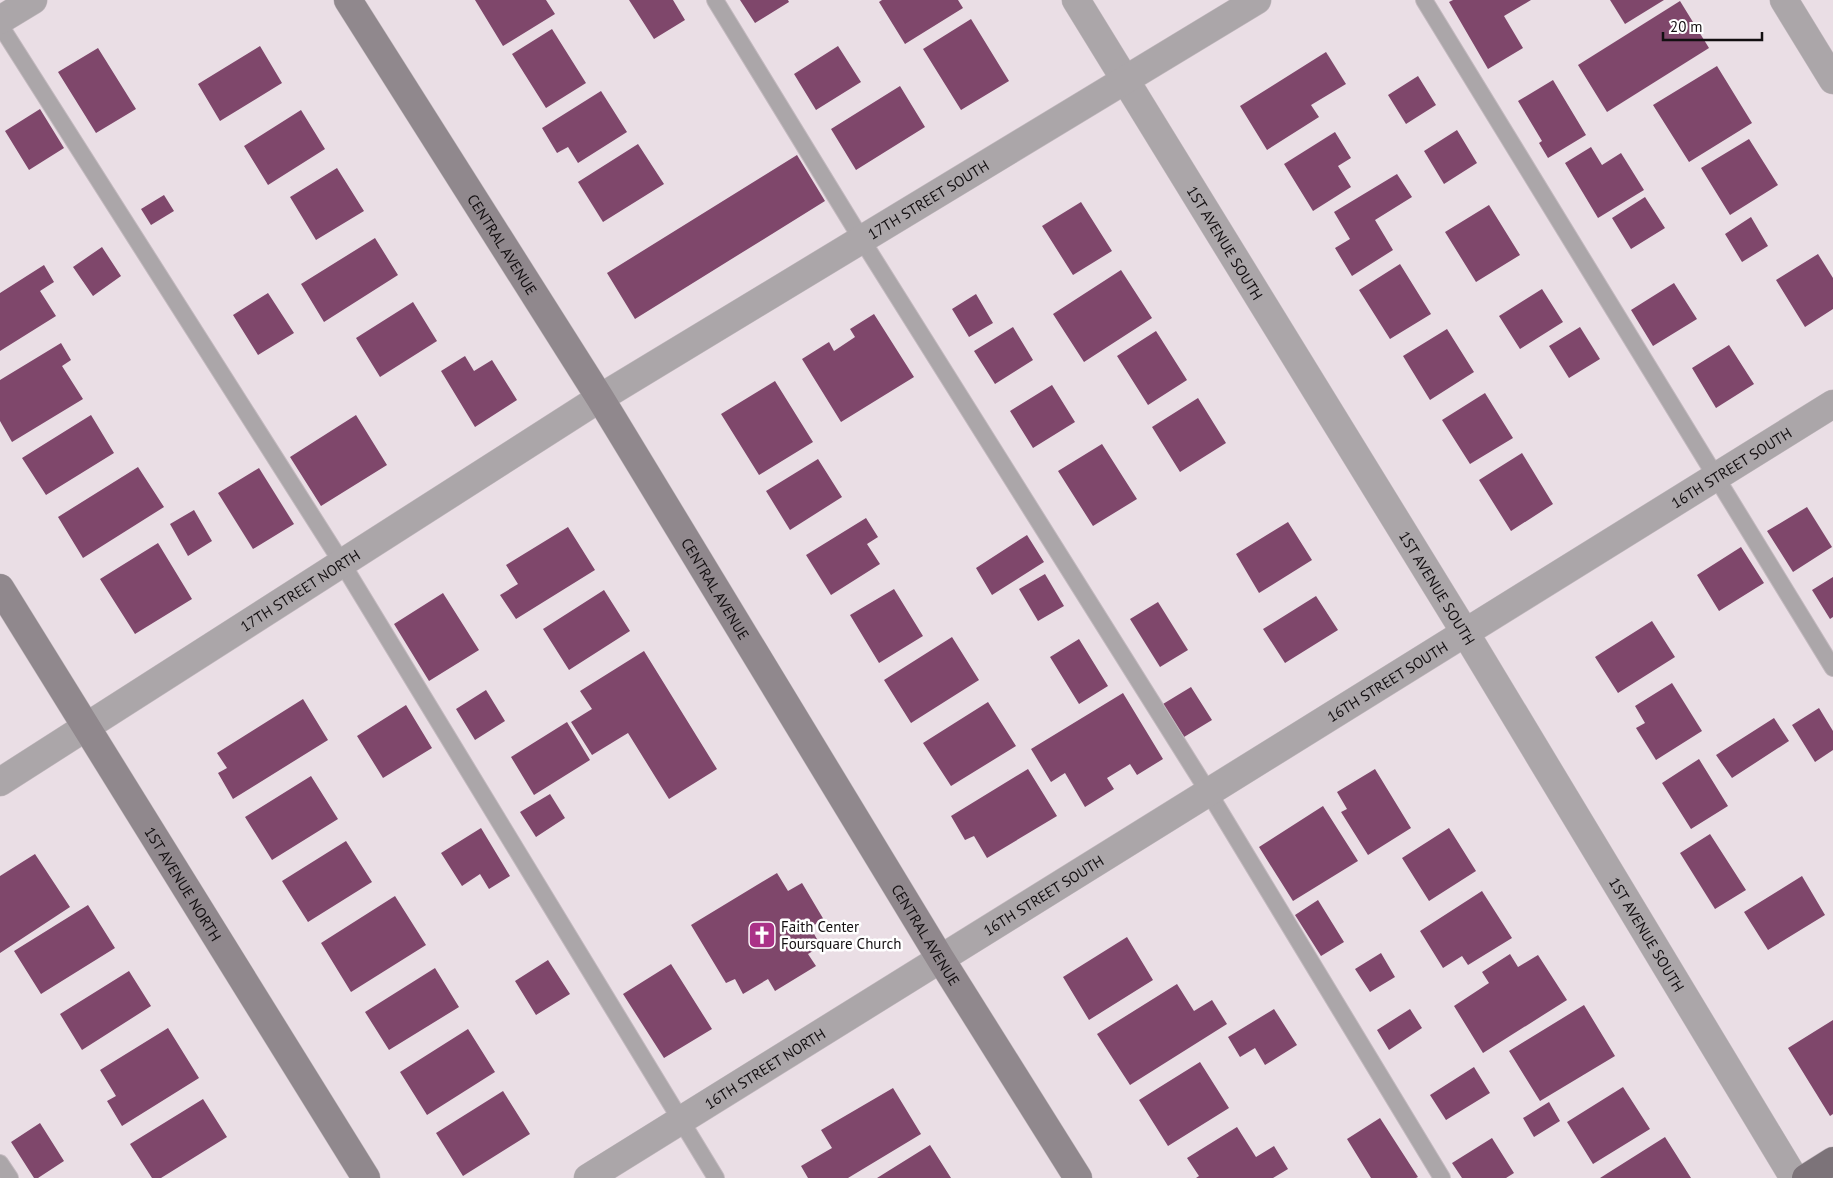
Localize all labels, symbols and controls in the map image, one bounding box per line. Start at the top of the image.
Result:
scale bar [1663,10,1762,42]
text: 20 m [1670,17,1703,36]
street label: 17TH STREET SOUTH [864,155,992,243]
street label: 1ST AVENUE SOUTH [1183,182,1268,303]
street label: CENTRAL AVENUE [464,190,542,298]
street label: 16TH STREET SOUTH [1667,423,1795,512]
street label: 1ST AVENUE SOUTH [1395,527,1480,648]
street label: CENTRAL AVENUE [678,534,754,643]
street label: 17TH STREET NORTH [236,545,363,635]
street label: 16TH STREET SOUTH [1323,637,1451,726]
street label: 1ST AVENUE NORTH [141,823,226,944]
street label: 16TH STREET SOUTH [979,850,1107,940]
street label: 1ST AVENUE SOUTH [1605,874,1689,995]
street label: CENTRAL AVENUE [888,880,964,989]
place label: Faith Center Foursquare Church [781,917,902,953]
church icon: Faith Center Foursquare Church [747,920,777,950]
street label: 16TH STREET NORTH [701,1023,829,1113]

